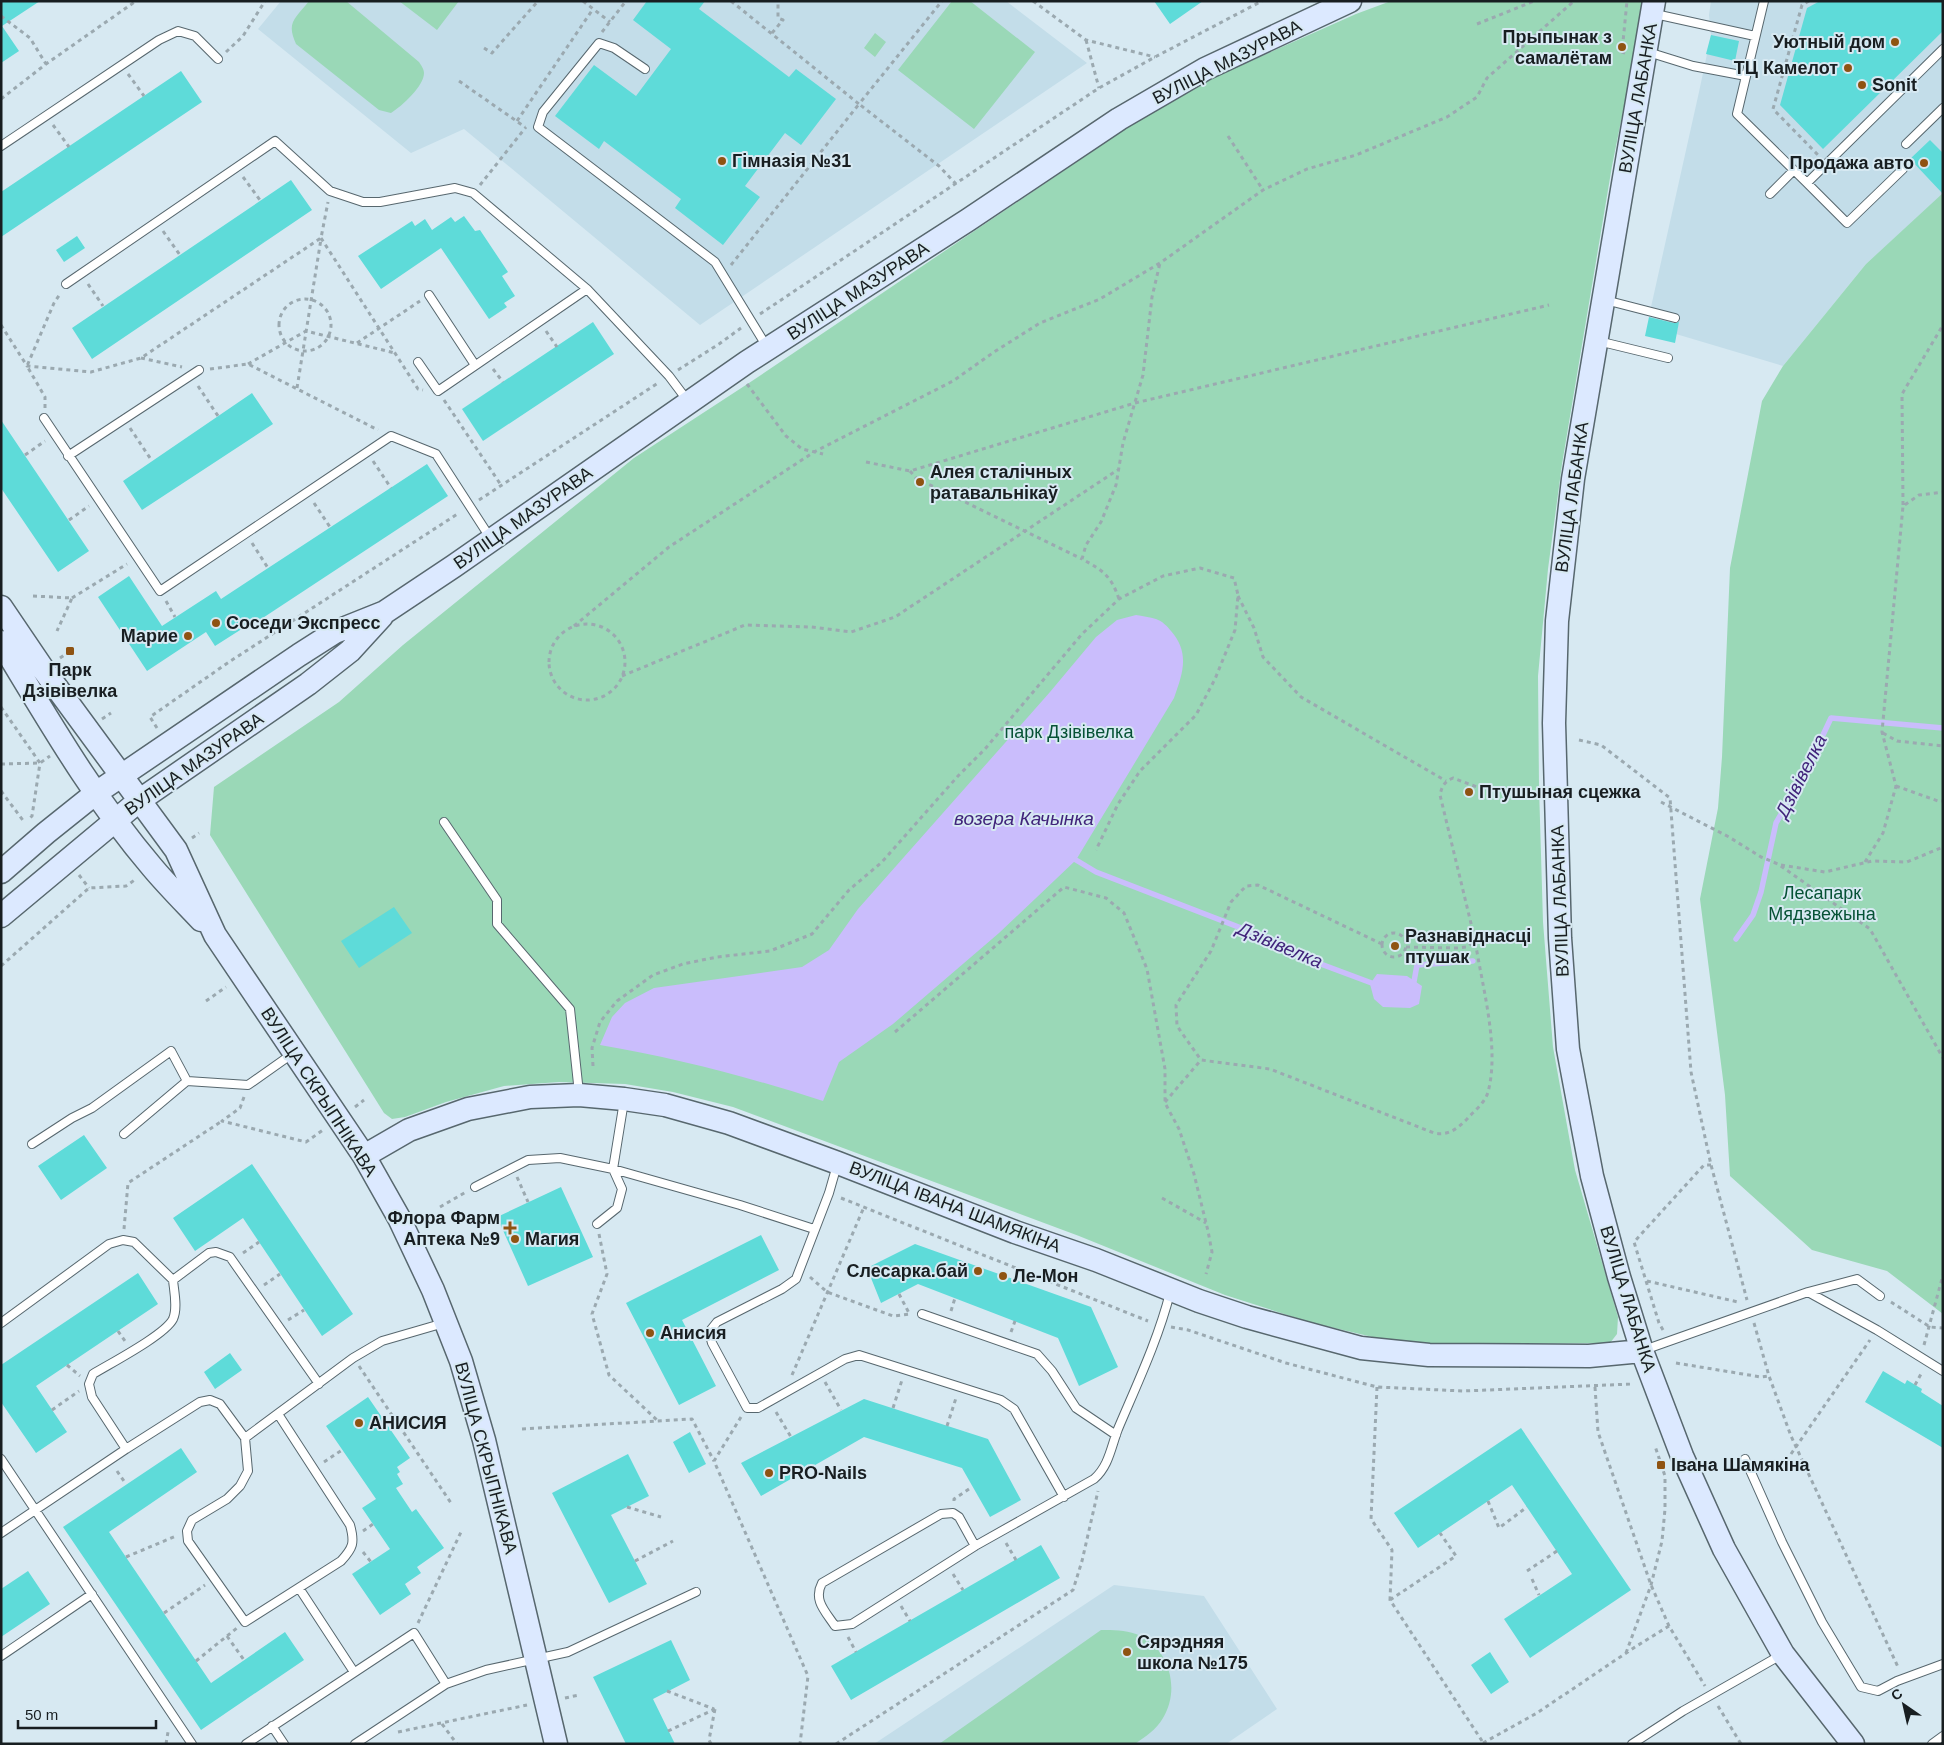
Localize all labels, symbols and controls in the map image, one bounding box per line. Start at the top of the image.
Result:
street label: ВУЛІЦА МАЗУРАВА [1149,16,1305,108]
street label: ВУЛІЦА ЛАБАНКА [1615,21,1661,175]
place label: Прыпынак з самалётам [1503,27,1612,68]
place label: Уютный дом [1773,32,1885,52]
marker: Уютный дом [1889,36,1901,48]
marker: Прыпынак з самалётам [1616,41,1628,53]
place label: ТЦ Камелот [1734,58,1838,78]
marker: ТЦ Камелот [1842,62,1854,74]
place label: Sonit [1872,75,1917,95]
marker: Sonit [1856,79,1868,91]
place label: Гімназія №31 [732,151,851,171]
place label: Продажа авто [1789,153,1914,173]
marker: Гімназія №31 [716,155,728,167]
marker: Продажа авто [1918,157,1930,169]
street label: ВУЛІЦА МАЗУРАВА [784,238,932,344]
street label: ВУЛІЦА ЛАБАНКА [1552,420,1592,574]
place label: Алея сталічных ратавальнікаў [930,462,1072,503]
street label: ВУЛІЦА МАЗУРАВА [450,463,596,573]
marker: Алея сталічных ратавальнікаў [914,476,926,488]
place label: Соседи Экспресс [226,613,381,633]
marker: Соседи Экспресс [210,617,222,629]
place label: Марие [121,626,178,646]
marker: Марие [182,630,194,642]
marker: Парк Дзівівелка [64,645,76,657]
place label: Парк Дзівівелка [23,660,118,701]
street label: ВУЛІЦА МАЗУРАВА [121,709,267,819]
park label: парк Дзівівелка [1005,722,1134,742]
water label: Дзівівелка [1770,731,1831,823]
place label: Птушыная сцежка [1479,782,1642,802]
marker: Птушыная сцежка [1463,786,1475,798]
water label: возера Качынка [954,808,1094,829]
street label: ВУЛІЦА ЛАБАНКА [1547,825,1573,977]
park label: Лесапарк Мядзвежына [1768,883,1877,924]
water label: Дзівівелка [1232,917,1326,972]
place label: Разнавіднасці птушак [1405,926,1531,967]
marker: Разнавіднасці птушак [1389,940,1401,952]
street label: ВУЛІЦА СКРЫПНІКАВА [257,1004,381,1180]
street label: ВУЛІЦА ІВАНА ШАМЯКІНА [846,1157,1064,1257]
place label: Флора Фарм Аптека №9 [387,1208,500,1249]
marker: Флора Фарм Аптека №9 [504,1222,516,1234]
street label: ВУЛІЦА ЛАБАНКА [1596,1223,1660,1375]
place label: Магия [525,1229,579,1249]
marker: Магия [509,1233,521,1245]
place label: Слесарка.бай [847,1261,968,1281]
marker: Слесарка.бай [972,1265,984,1277]
place label: Ле-Мон [1013,1266,1079,1286]
marker: Ле-Мон [997,1270,1009,1282]
place label: Анисия [660,1323,727,1343]
marker: Анисия [644,1327,656,1339]
street label: ВУЛІЦА СКРЫПНІКАВА [451,1360,521,1556]
place label: АНИСИЯ [369,1413,447,1433]
marker: АНИСИЯ [353,1417,365,1429]
place label: Івана Шамякіна [1671,1455,1811,1475]
marker: Івана Шамякіна [1655,1459,1667,1471]
place label: PRO-Nails [779,1463,867,1483]
marker: PRO-Nails [763,1467,775,1479]
place label: Сярэдняя школа №175 [1137,1632,1248,1673]
marker: Сярэдняя школа №175 [1121,1646,1133,1658]
north arrow [1879,1680,1929,1730]
text: С [1888,1685,1905,1704]
scale bar [18,1698,155,1730]
text: 50 m [25,1706,58,1723]

